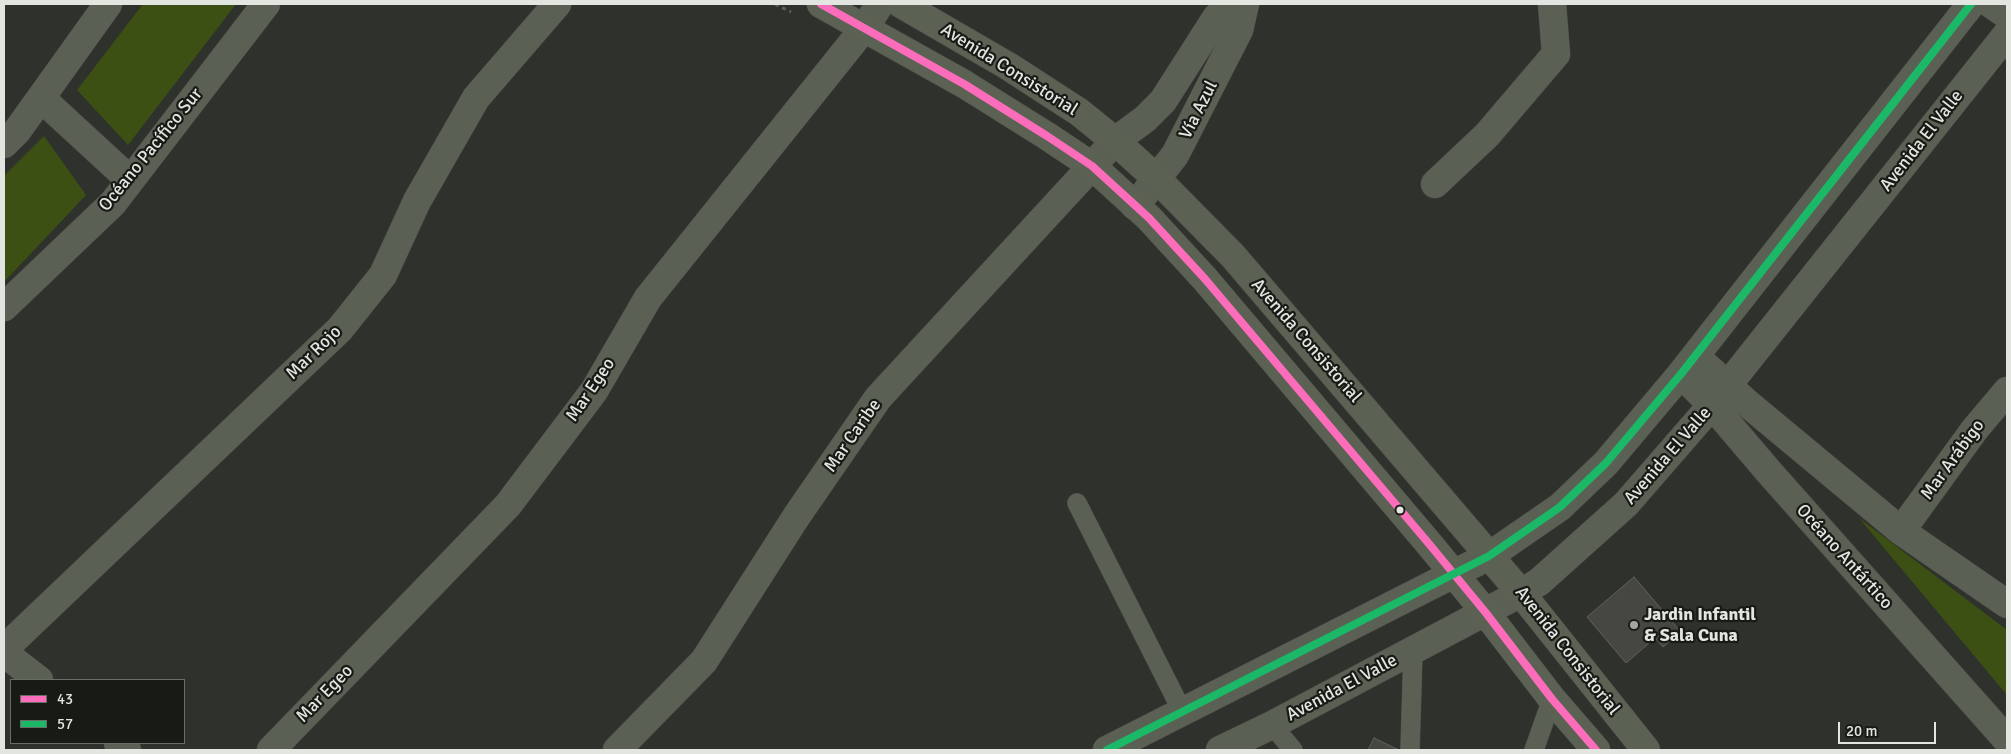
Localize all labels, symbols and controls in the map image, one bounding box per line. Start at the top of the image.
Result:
street label: Avenida Consistorial [937,19,1081,121]
street label: Vía Azul [1175,77,1223,143]
street label: Océano Pacífico Sur [95,84,207,216]
street label: Avenida El Valle [1876,86,1968,196]
street label: Avenida Consistorial [1246,275,1366,407]
street label: Mar Rojo [282,321,346,385]
street label: Mar Egeo [562,354,620,426]
street label: Mar Caribe [820,395,886,477]
street label: Avenida El Valle [1620,403,1716,509]
street label: Mar Arábigo [1917,416,1989,504]
street label: Océano Antártico [1791,500,1897,614]
unlabelled marker [1395,505,1405,515]
street label: Avenida Consistorial [1510,582,1624,720]
place label: Jardin Infantil & Sala Cuna [1644,604,1756,646]
marker: Jardin Infantil & Sala Cuna [1628,619,1640,631]
street label: Avenida El Valle [1283,650,1401,726]
street label: Mar Egeo [292,661,358,727]
legend [10,679,185,744]
text: 43 [57,690,73,708]
scale bar [1841,712,1938,744]
text: 57 [57,715,73,733]
text: 20 m [1846,722,1877,740]

